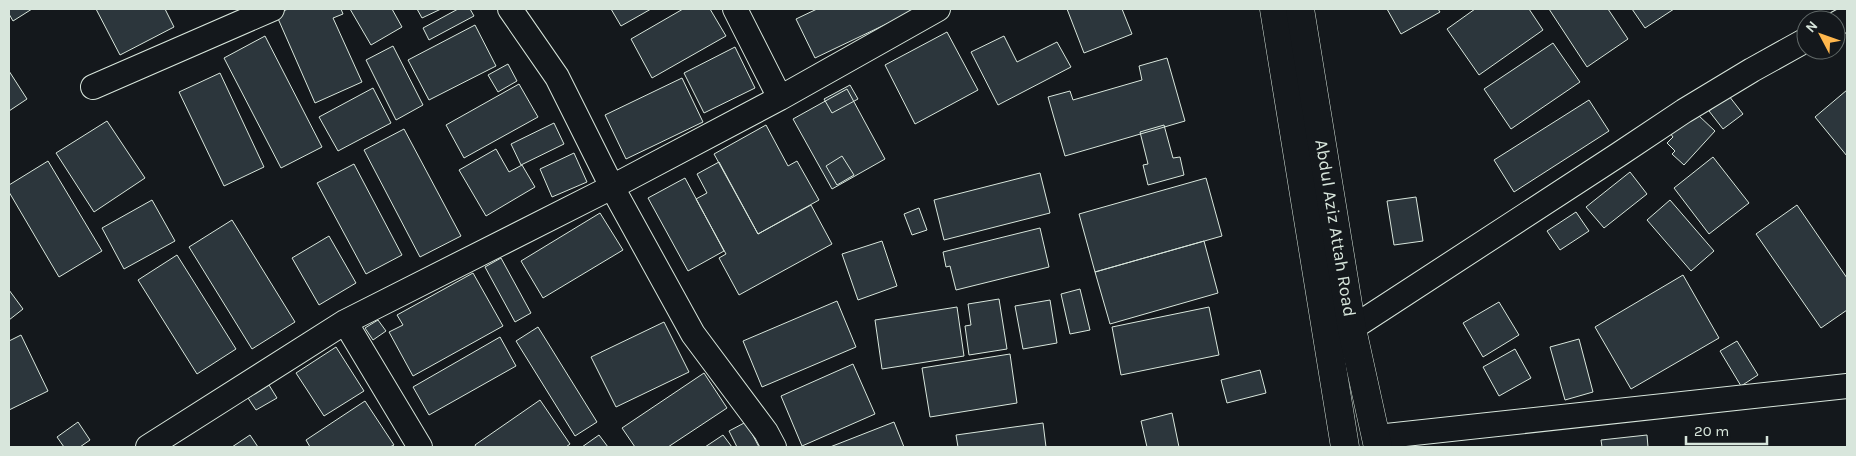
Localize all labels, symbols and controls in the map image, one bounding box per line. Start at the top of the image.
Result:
north arrow [1796,10,1846,60]
text: N [1802,17,1821,36]
street label: Abdul Aziz Attah Road [1310,138,1361,318]
scale bar [1686,414,1767,446]
text: 20 m [1694,422,1729,440]

